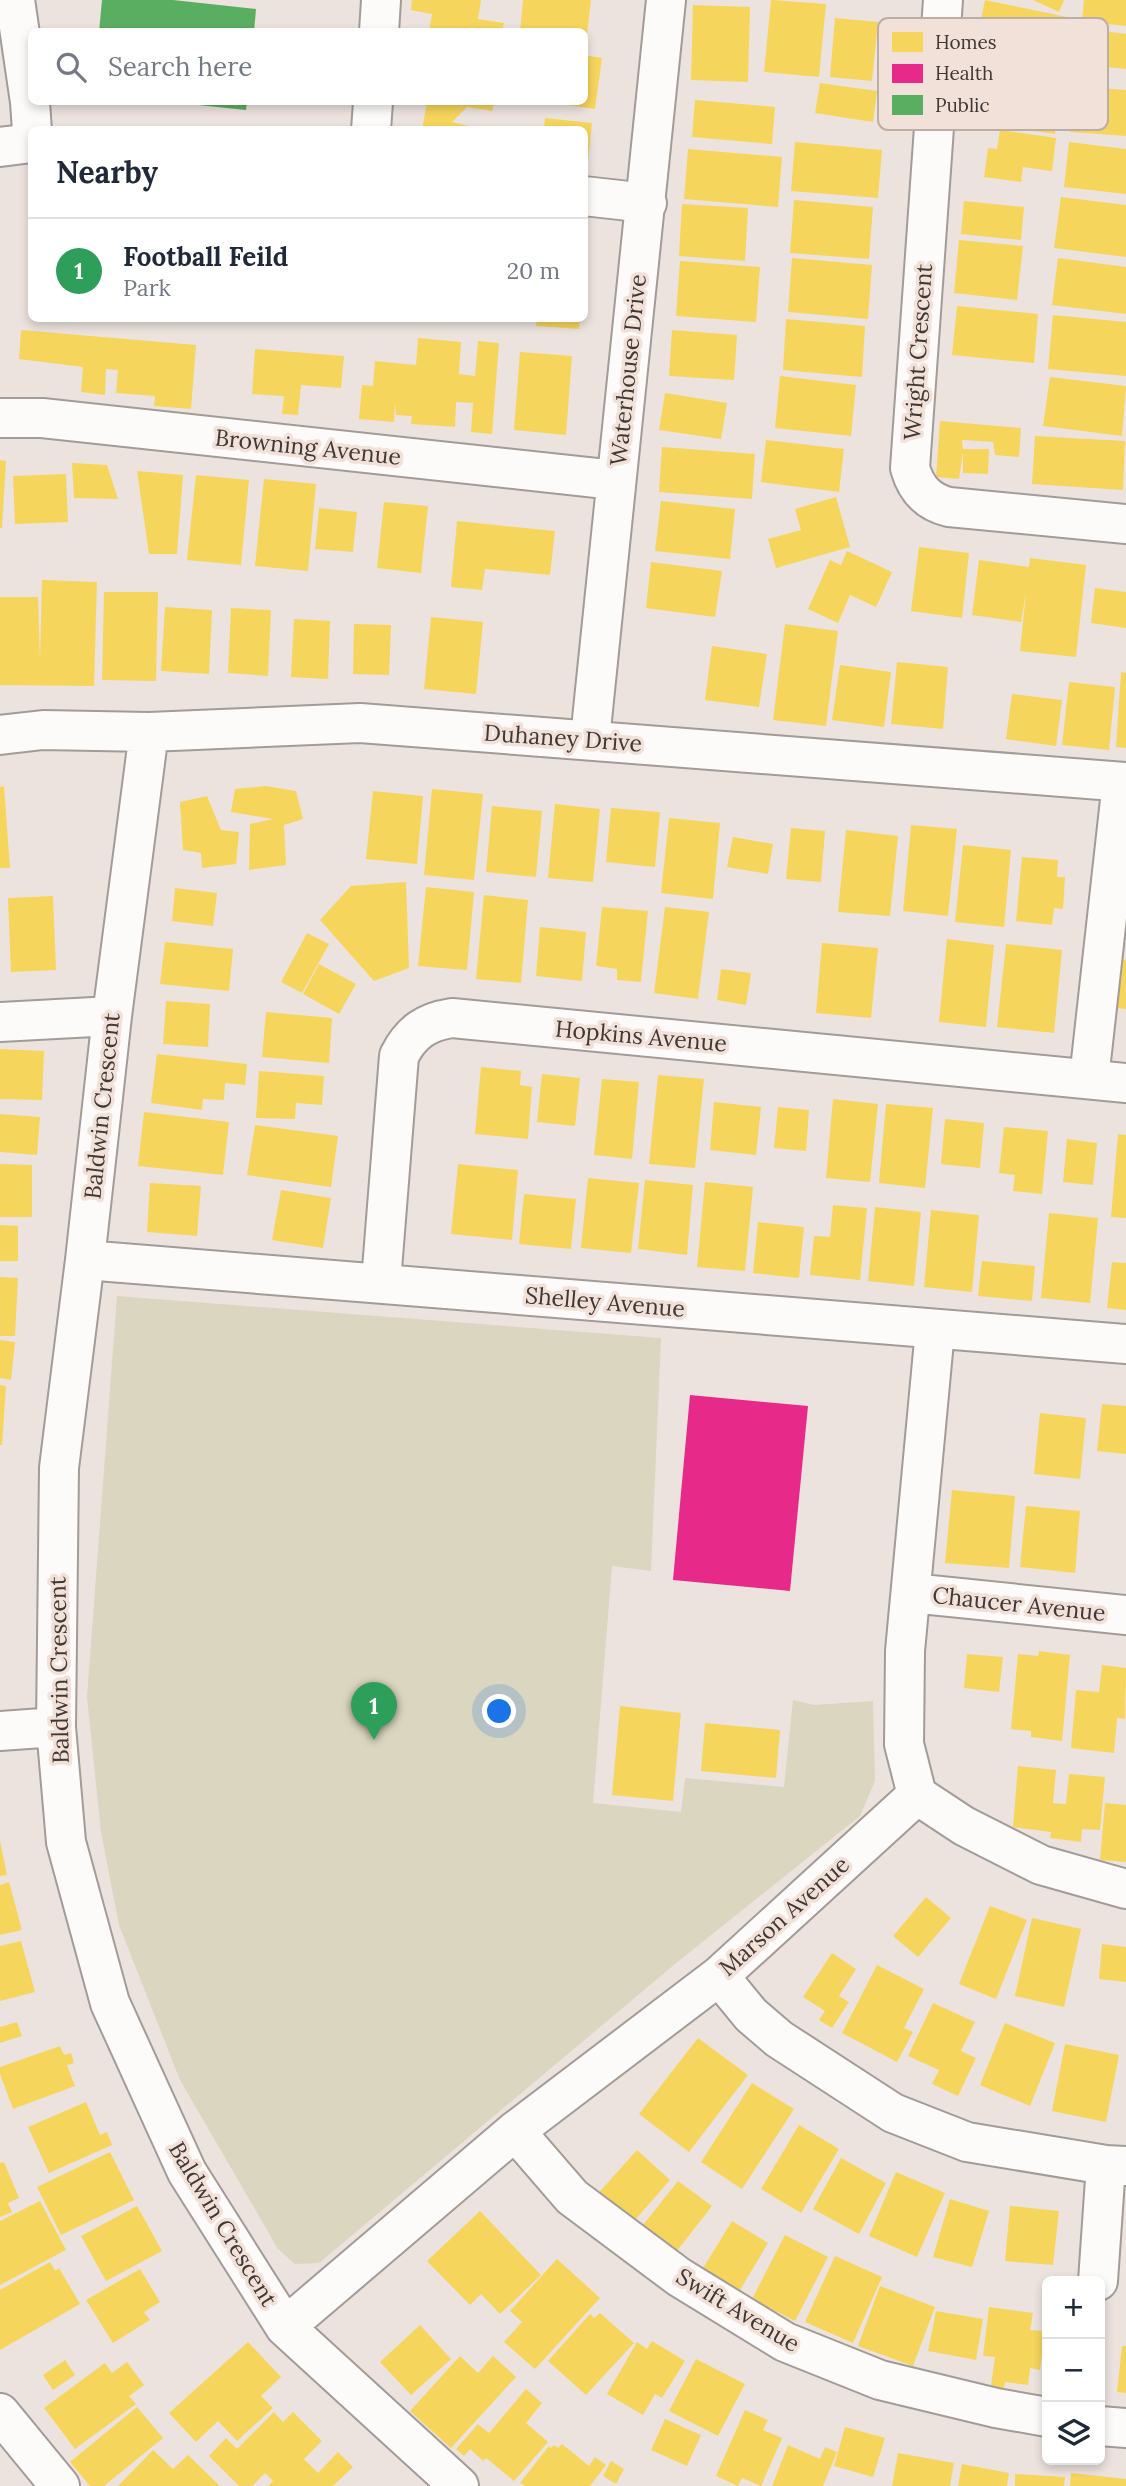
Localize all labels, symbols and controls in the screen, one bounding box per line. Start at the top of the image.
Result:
legend [878,18,1108,130]
search box [28,28,588,105]
text: Homes [935,30,997,54]
icon: search [52,48,90,86]
text: Search here [108,50,252,83]
text: Health [935,61,993,85]
text: Public [935,93,990,117]
text: Nearby [56,153,158,191]
text: Football Feild [123,240,288,273]
text: 1 [74,256,84,285]
text: 20 m [507,256,560,285]
street label: Wright Crescent [897,263,938,441]
text: Park [123,273,171,302]
street label: Waterhouse Drive [603,273,652,467]
street label: Browning Avenue [214,422,402,471]
street label: Duhaney Drive [483,718,643,757]
street label: Baldwin Crescent [77,1011,126,1201]
street label: Hopkins Avenue [554,1014,728,1057]
street label: Shelley Avenue [524,1280,686,1323]
street label: Baldwin Crescent [42,1576,75,1764]
street label: Chaucer Avenue [931,1580,1107,1627]
pin: 1 [351,1682,397,1740]
your location [482,1694,516,1728]
street label: Marson Avenue [713,1850,855,1982]
street label: Baldwin Crescent [163,2136,284,2312]
street label: Swift Avenue [671,2261,805,2358]
map controls [1042,2276,1105,2465]
button: + [1042,2276,1105,2339]
button: − [1042,2339,1105,2402]
button: layers [1042,2402,1105,2465]

